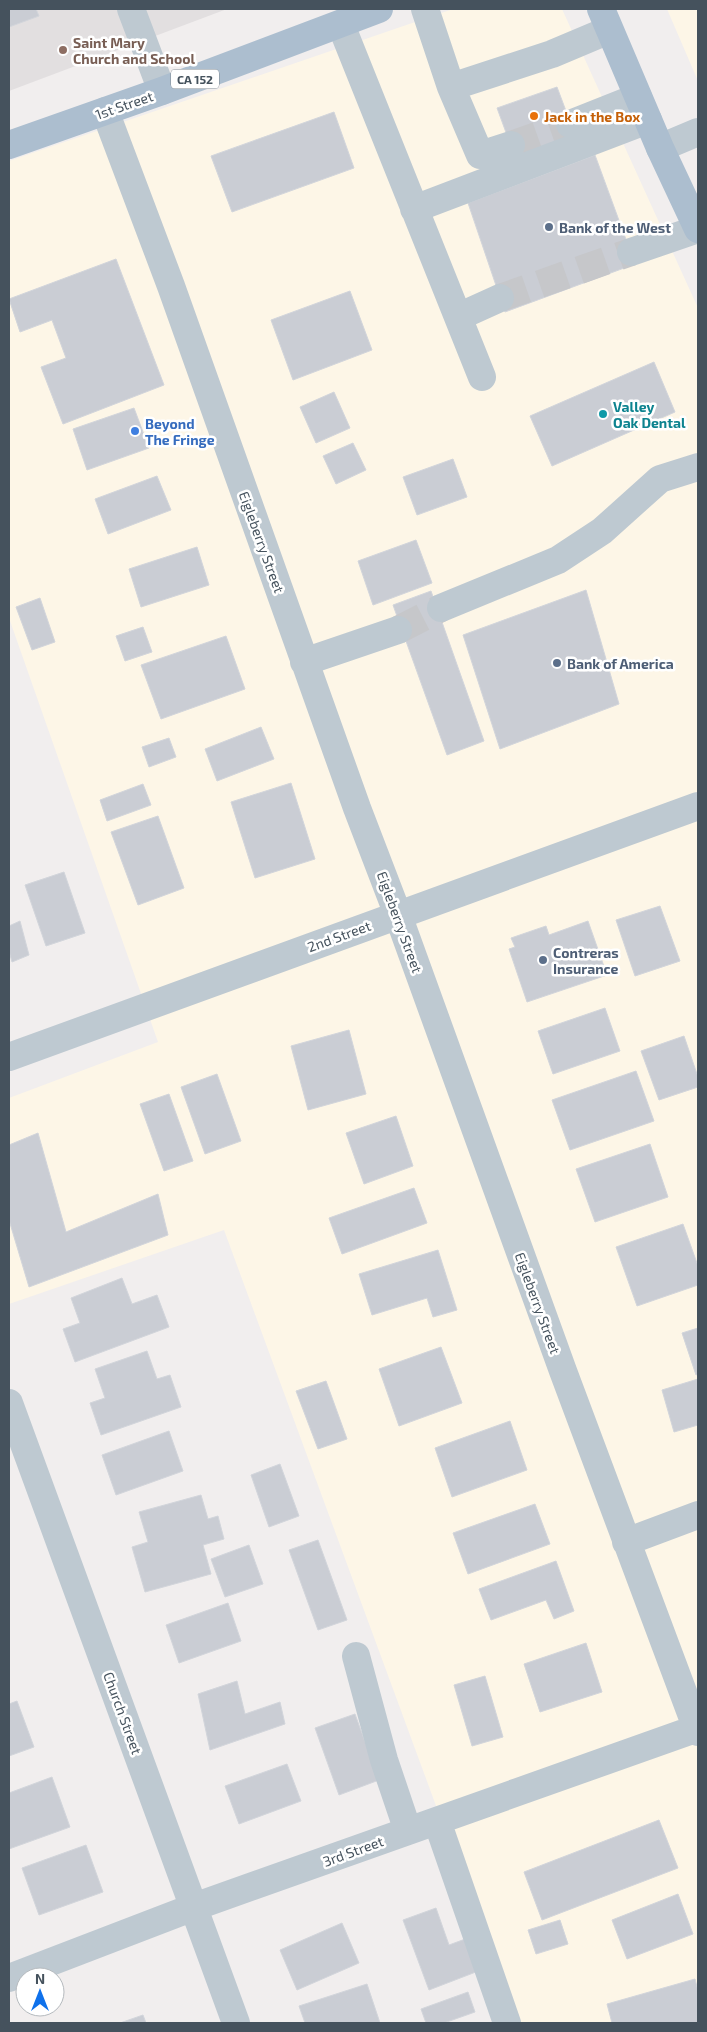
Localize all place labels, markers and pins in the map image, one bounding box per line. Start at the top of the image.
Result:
place label: Saint Mary Church and School [73,34,195,67]
marker: Saint Mary Church and School [57,44,69,56]
place label: Jack in the Box [544,108,640,125]
marker: Jack in the Box [528,110,540,122]
place label: Bank of the West [559,219,671,236]
marker: Bank of the West [543,221,555,233]
place label: Valley Oak Dental [613,398,686,431]
marker: Valley Oak Dental [597,408,609,420]
place label: Beyond The Fringe [145,415,215,448]
marker: Beyond The Fringe [129,425,141,437]
place label: Bank of America [567,655,674,672]
marker: Bank of America [551,657,563,669]
place label: Contreras Insurance [553,944,619,977]
marker: Contreras Insurance [537,954,549,966]

